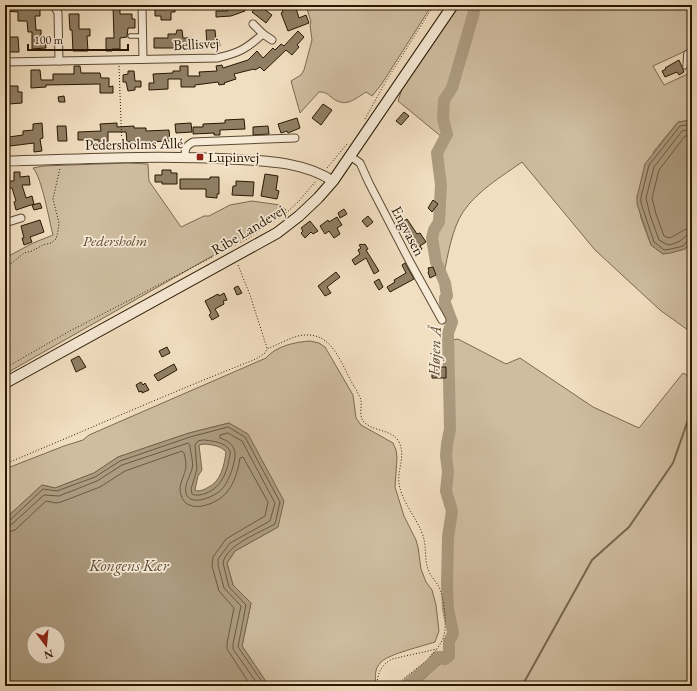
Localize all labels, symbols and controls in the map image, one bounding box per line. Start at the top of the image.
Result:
scale bar [28,26,128,52]
text: 100 m [34,32,64,48]
street label: Bellisvej [173,33,219,54]
street label: Pedersholms Allé [85,133,183,154]
place label: Lupinvej [208,147,259,166]
marker: Lupinvej [195,152,205,162]
street label: Ribe Landevej [207,200,288,259]
street label: Engvasen [387,203,430,259]
park label: Pedersholm [83,231,148,250]
water label: Højen Å [423,324,446,377]
water label: Kongens Kær [88,555,170,576]
north arrow [26,625,66,665]
text: N [42,647,55,663]

